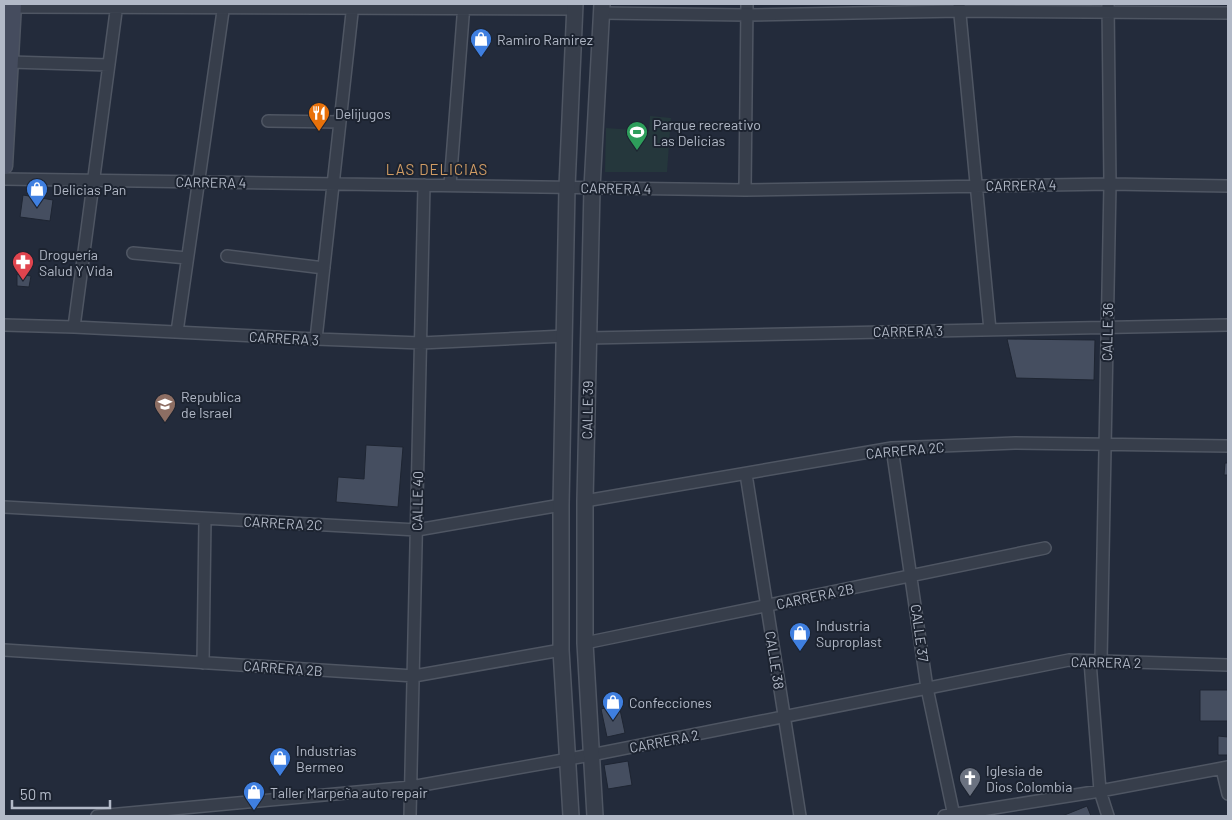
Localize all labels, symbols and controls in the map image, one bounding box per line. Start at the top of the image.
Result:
shop icon: Ramiro Ramirez [469,27,493,58]
place label: Ramiro Ramirez [497,31,593,48]
restaurant icon: Delijugos [307,101,331,132]
place label: Delijugos [335,105,391,122]
place label: Parque recreativo Las Delicias [653,116,761,149]
sports icon: Parque recreativo Las Delicias [625,120,649,151]
district label: LAS DELICIAS [386,160,488,178]
street label: CARRERA 4 [176,173,246,191]
street label: CARRERA 4 [986,176,1056,194]
shop icon: Delicias Pan [25,177,49,208]
street label: CARRERA 4 [581,179,651,197]
place label: Delicias Pan [53,181,126,198]
place label: Droguería Salud Y Vida [39,246,113,279]
pharmacy icon: Droguería Salud Y Vida [11,250,35,281]
street label: CALLE 36 [1098,303,1116,361]
street label: CARRERA 3 [873,322,943,340]
street label: CARRERA 3 [249,328,319,348]
street label: CALLE 39 [578,381,596,439]
place label: Republica de Israel [181,388,241,421]
school or university icon: Republica de Israel [153,392,177,423]
street label: CARRERA 2C [865,438,945,462]
street label: CALLE 40 [408,471,426,531]
street label: CARRERA 2C [243,512,323,534]
street label: CARRERA 2B [774,579,856,613]
street label: CALLE 37 [908,603,933,663]
place label: Industria Suproplast [816,617,882,650]
shop icon: Industria Suproplast [788,621,812,652]
street label: CALLE 38 [762,630,788,690]
street label: CARRERA 2 [1071,653,1141,671]
street label: CARRERA 2B [243,657,323,679]
shop icon: Confecciones [601,690,625,721]
place label: Confecciones [629,694,712,711]
street label: CARRERA 2 [628,726,700,756]
place label: Industrias Bermeo [296,742,357,775]
shop icon: Industrias Bermeo [268,746,292,777]
place label: Iglesia de Dios Colombia [986,762,1072,795]
church icon: Iglesia de Dios Colombia [958,766,982,797]
scale bar [12,778,110,810]
shop icon: Taller Marpeña auto repair [242,780,266,811]
place label: Taller Marpeña auto repair [270,784,428,801]
text: 50 m [20,785,52,803]

